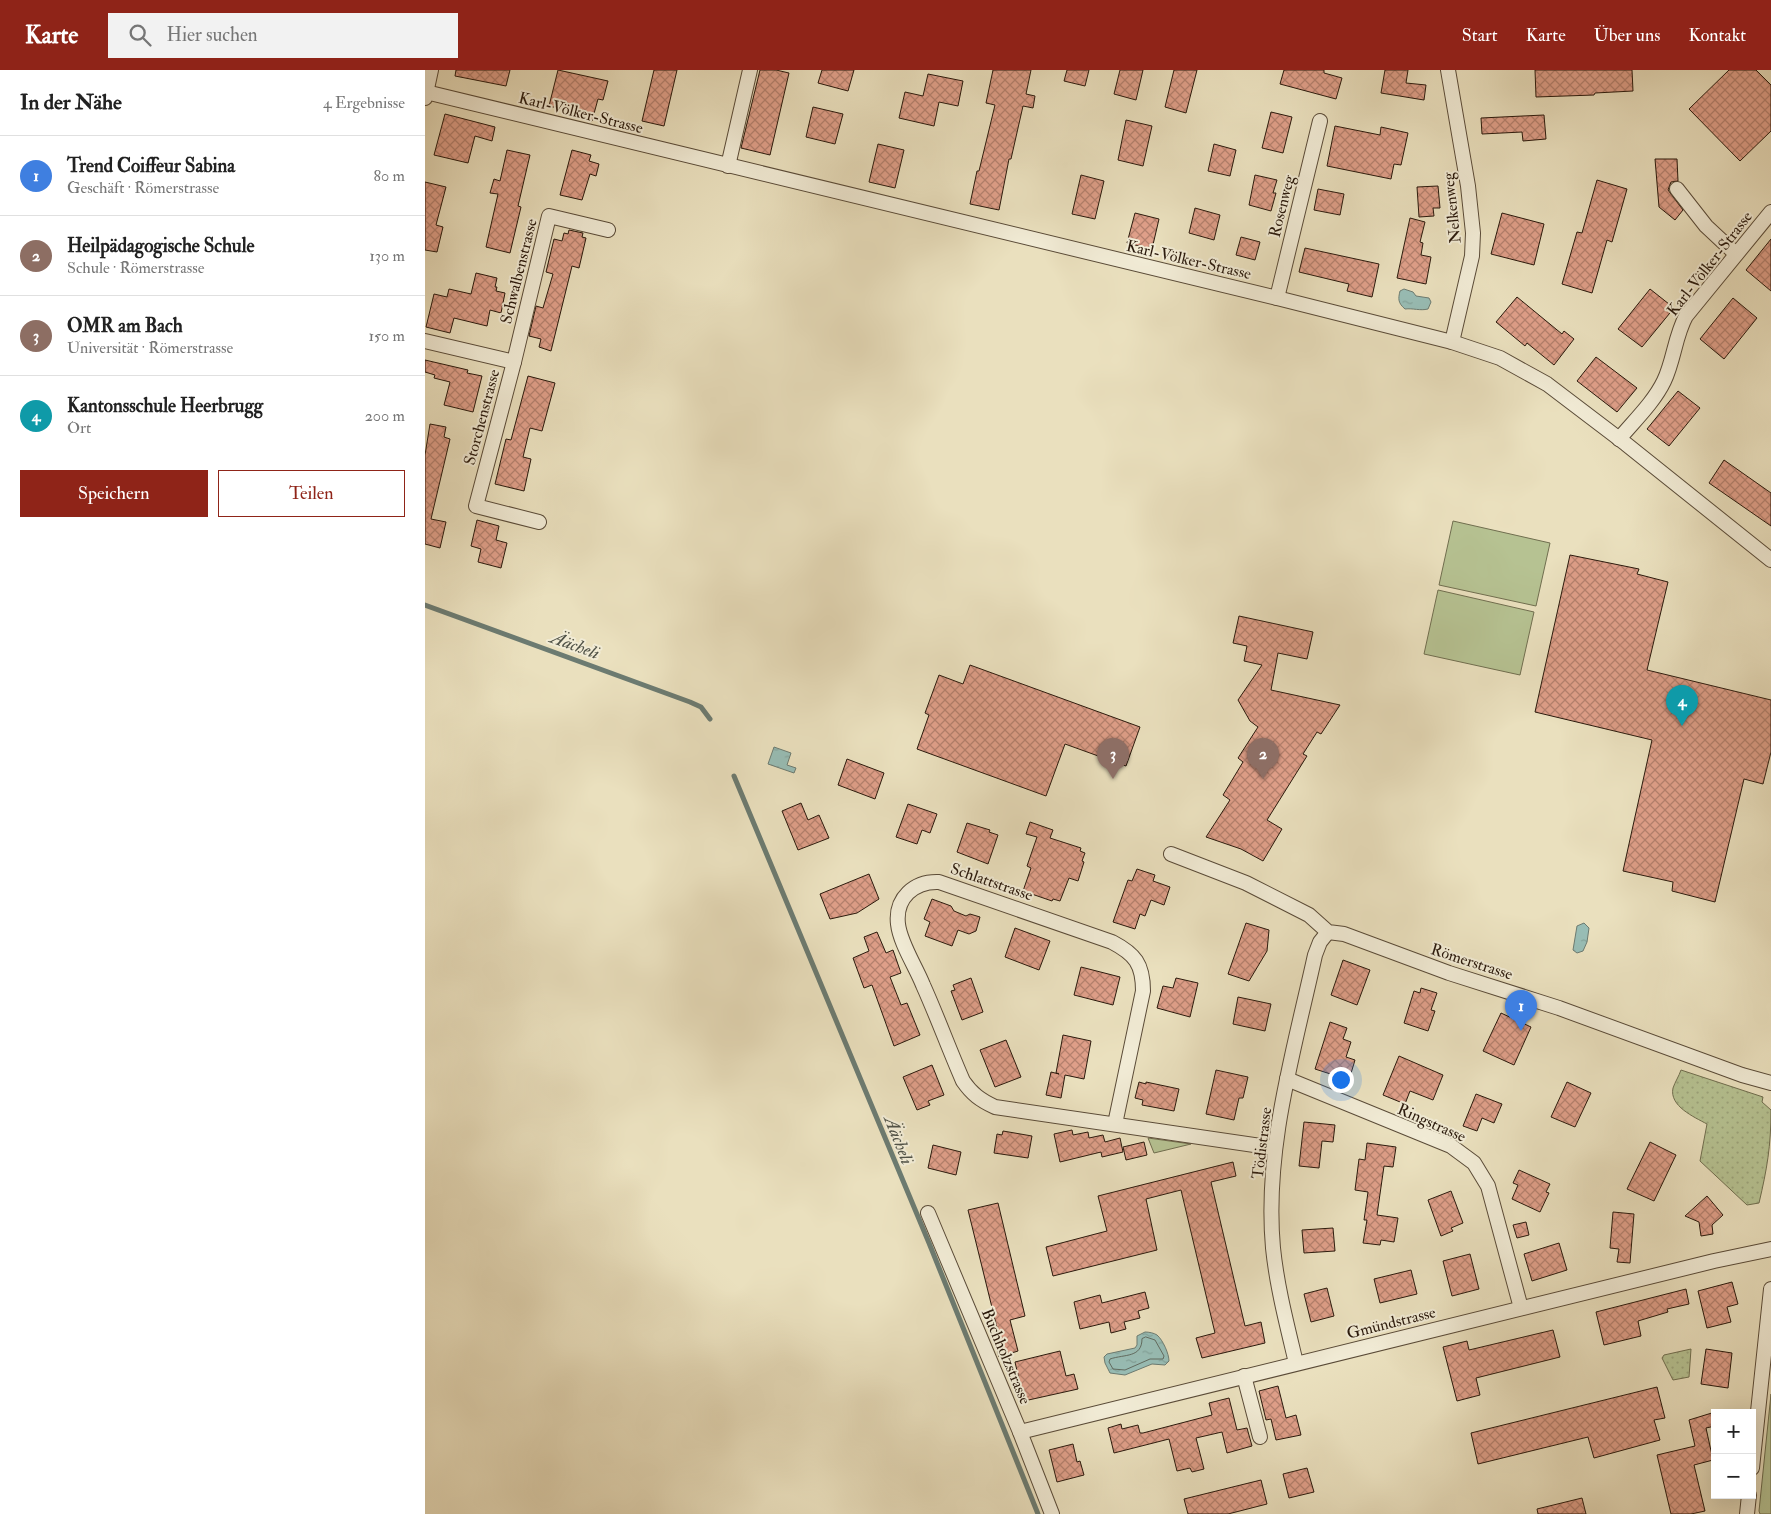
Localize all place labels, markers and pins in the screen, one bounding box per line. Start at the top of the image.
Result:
pin: 4 [1666,685,1698,726]
pin: 3 [1097,738,1129,779]
pin: 2 [1247,738,1279,779]
pin: 1 [1505,990,1537,1031]

